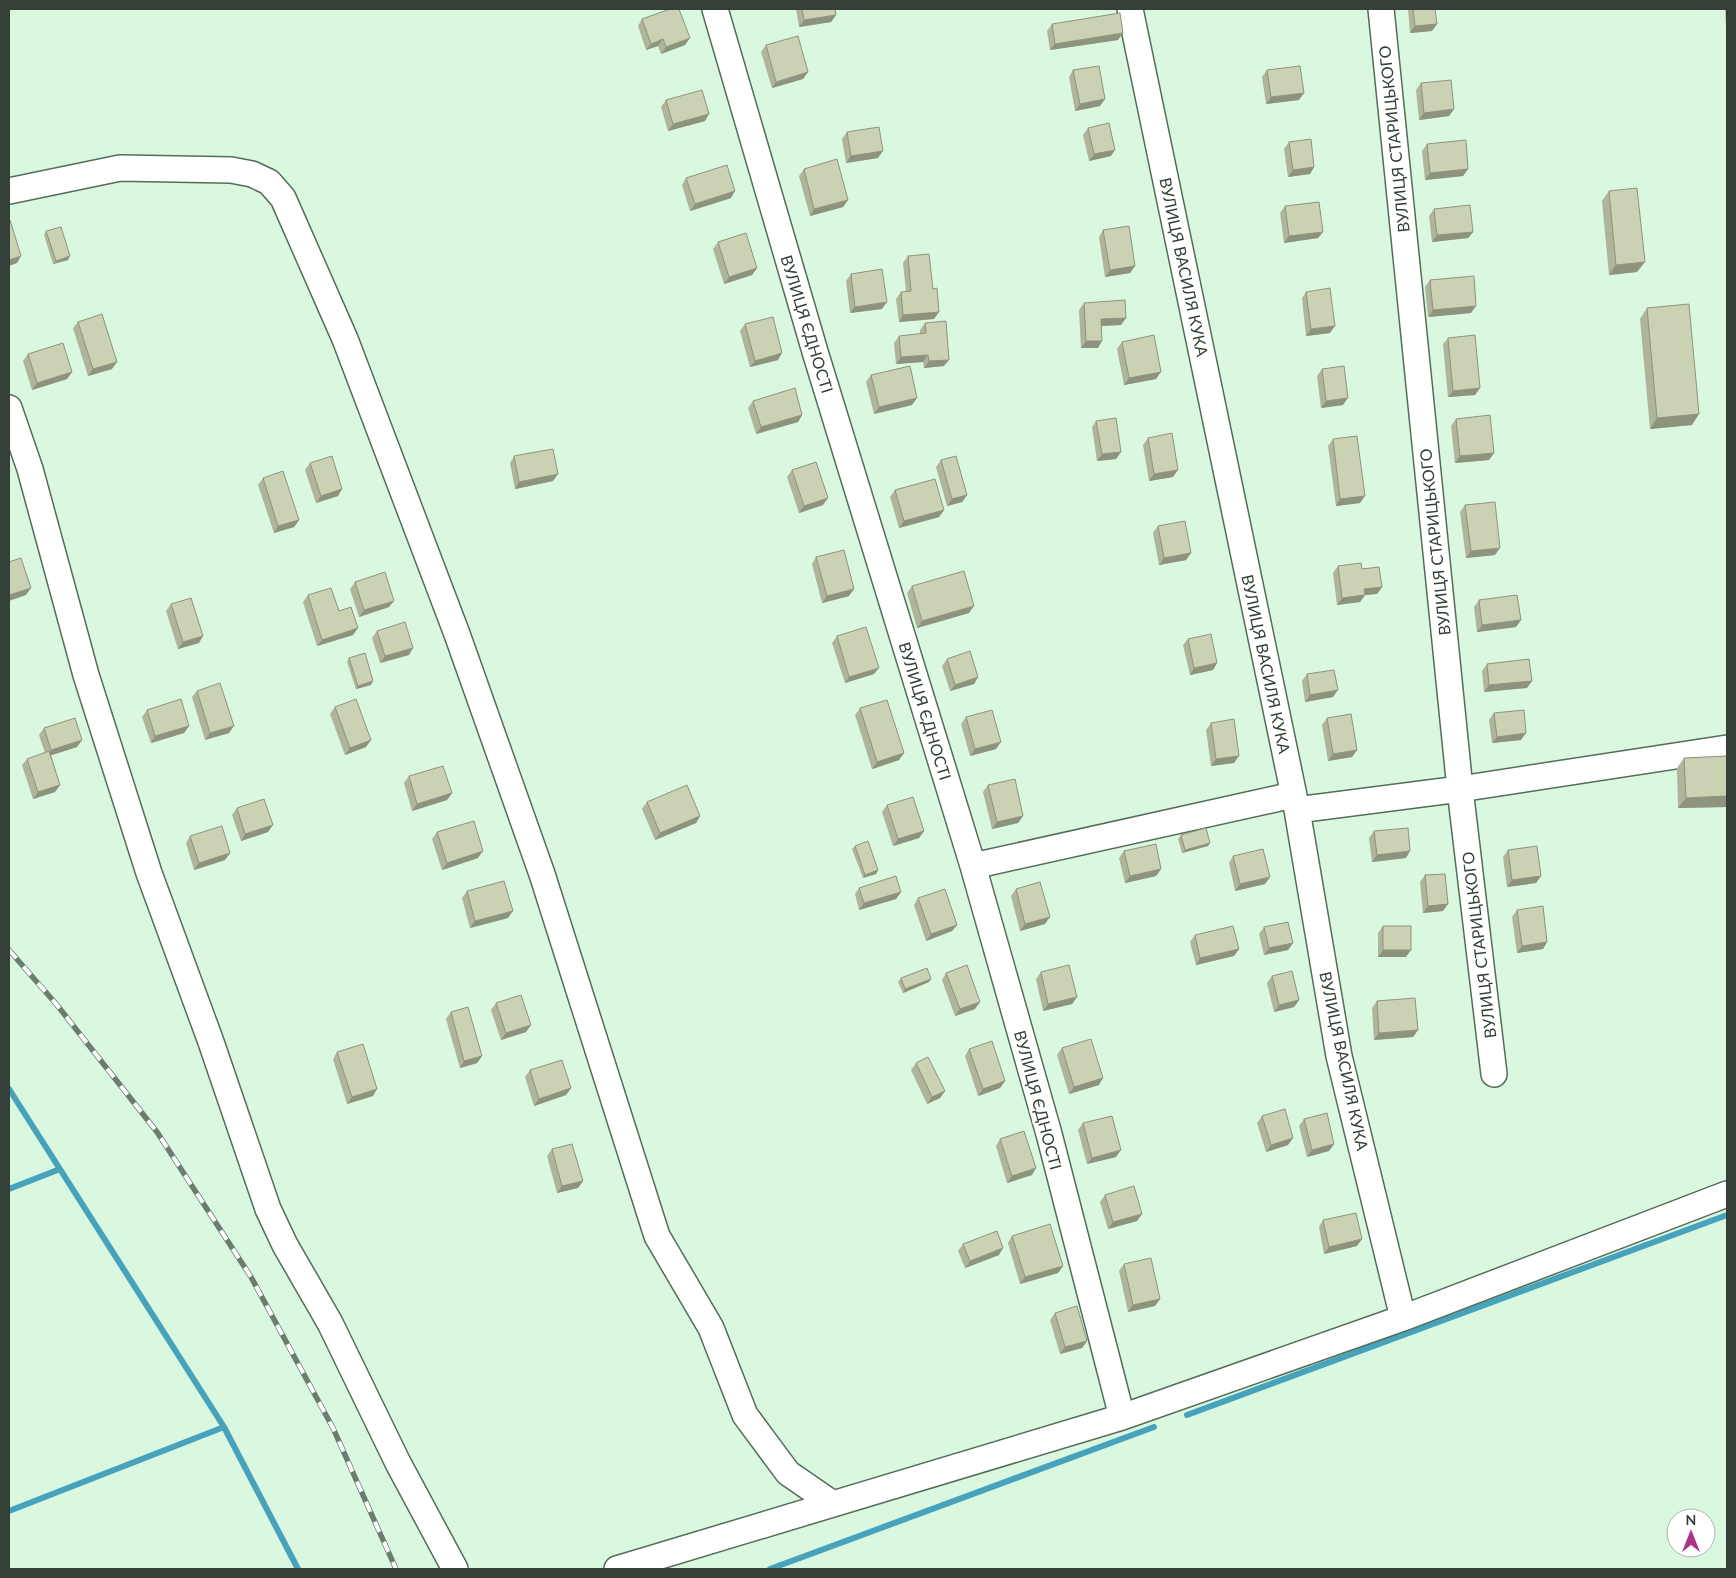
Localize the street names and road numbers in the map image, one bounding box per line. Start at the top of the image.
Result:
street label: ВУЛИЦЯ СТАРИЦЬКОГО [1374,44,1413,234]
street label: ВУЛИЦЯ ВАСИЛЯ КУКА [1156,176,1213,358]
street label: ВУЛИЦЯ ЄДНОСТІ [777,253,838,395]
street label: ВУЛИЦЯ СТАРИЦЬКОГО [1415,447,1454,637]
street label: ВУЛИЦЯ ВАСИЛЯ КУКА [1238,573,1295,755]
street label: ВУЛИЦЯ ЄДНОСТІ [895,640,956,782]
street label: ВУЛИЦЯ СТАРИЦЬКОГО [1458,850,1499,1039]
street label: ВУЛИЦЯ ВАСИЛЯ КУКА [1316,970,1373,1152]
street label: ВУЛИЦЯ ЄДНОСТІ [1011,1028,1066,1172]

